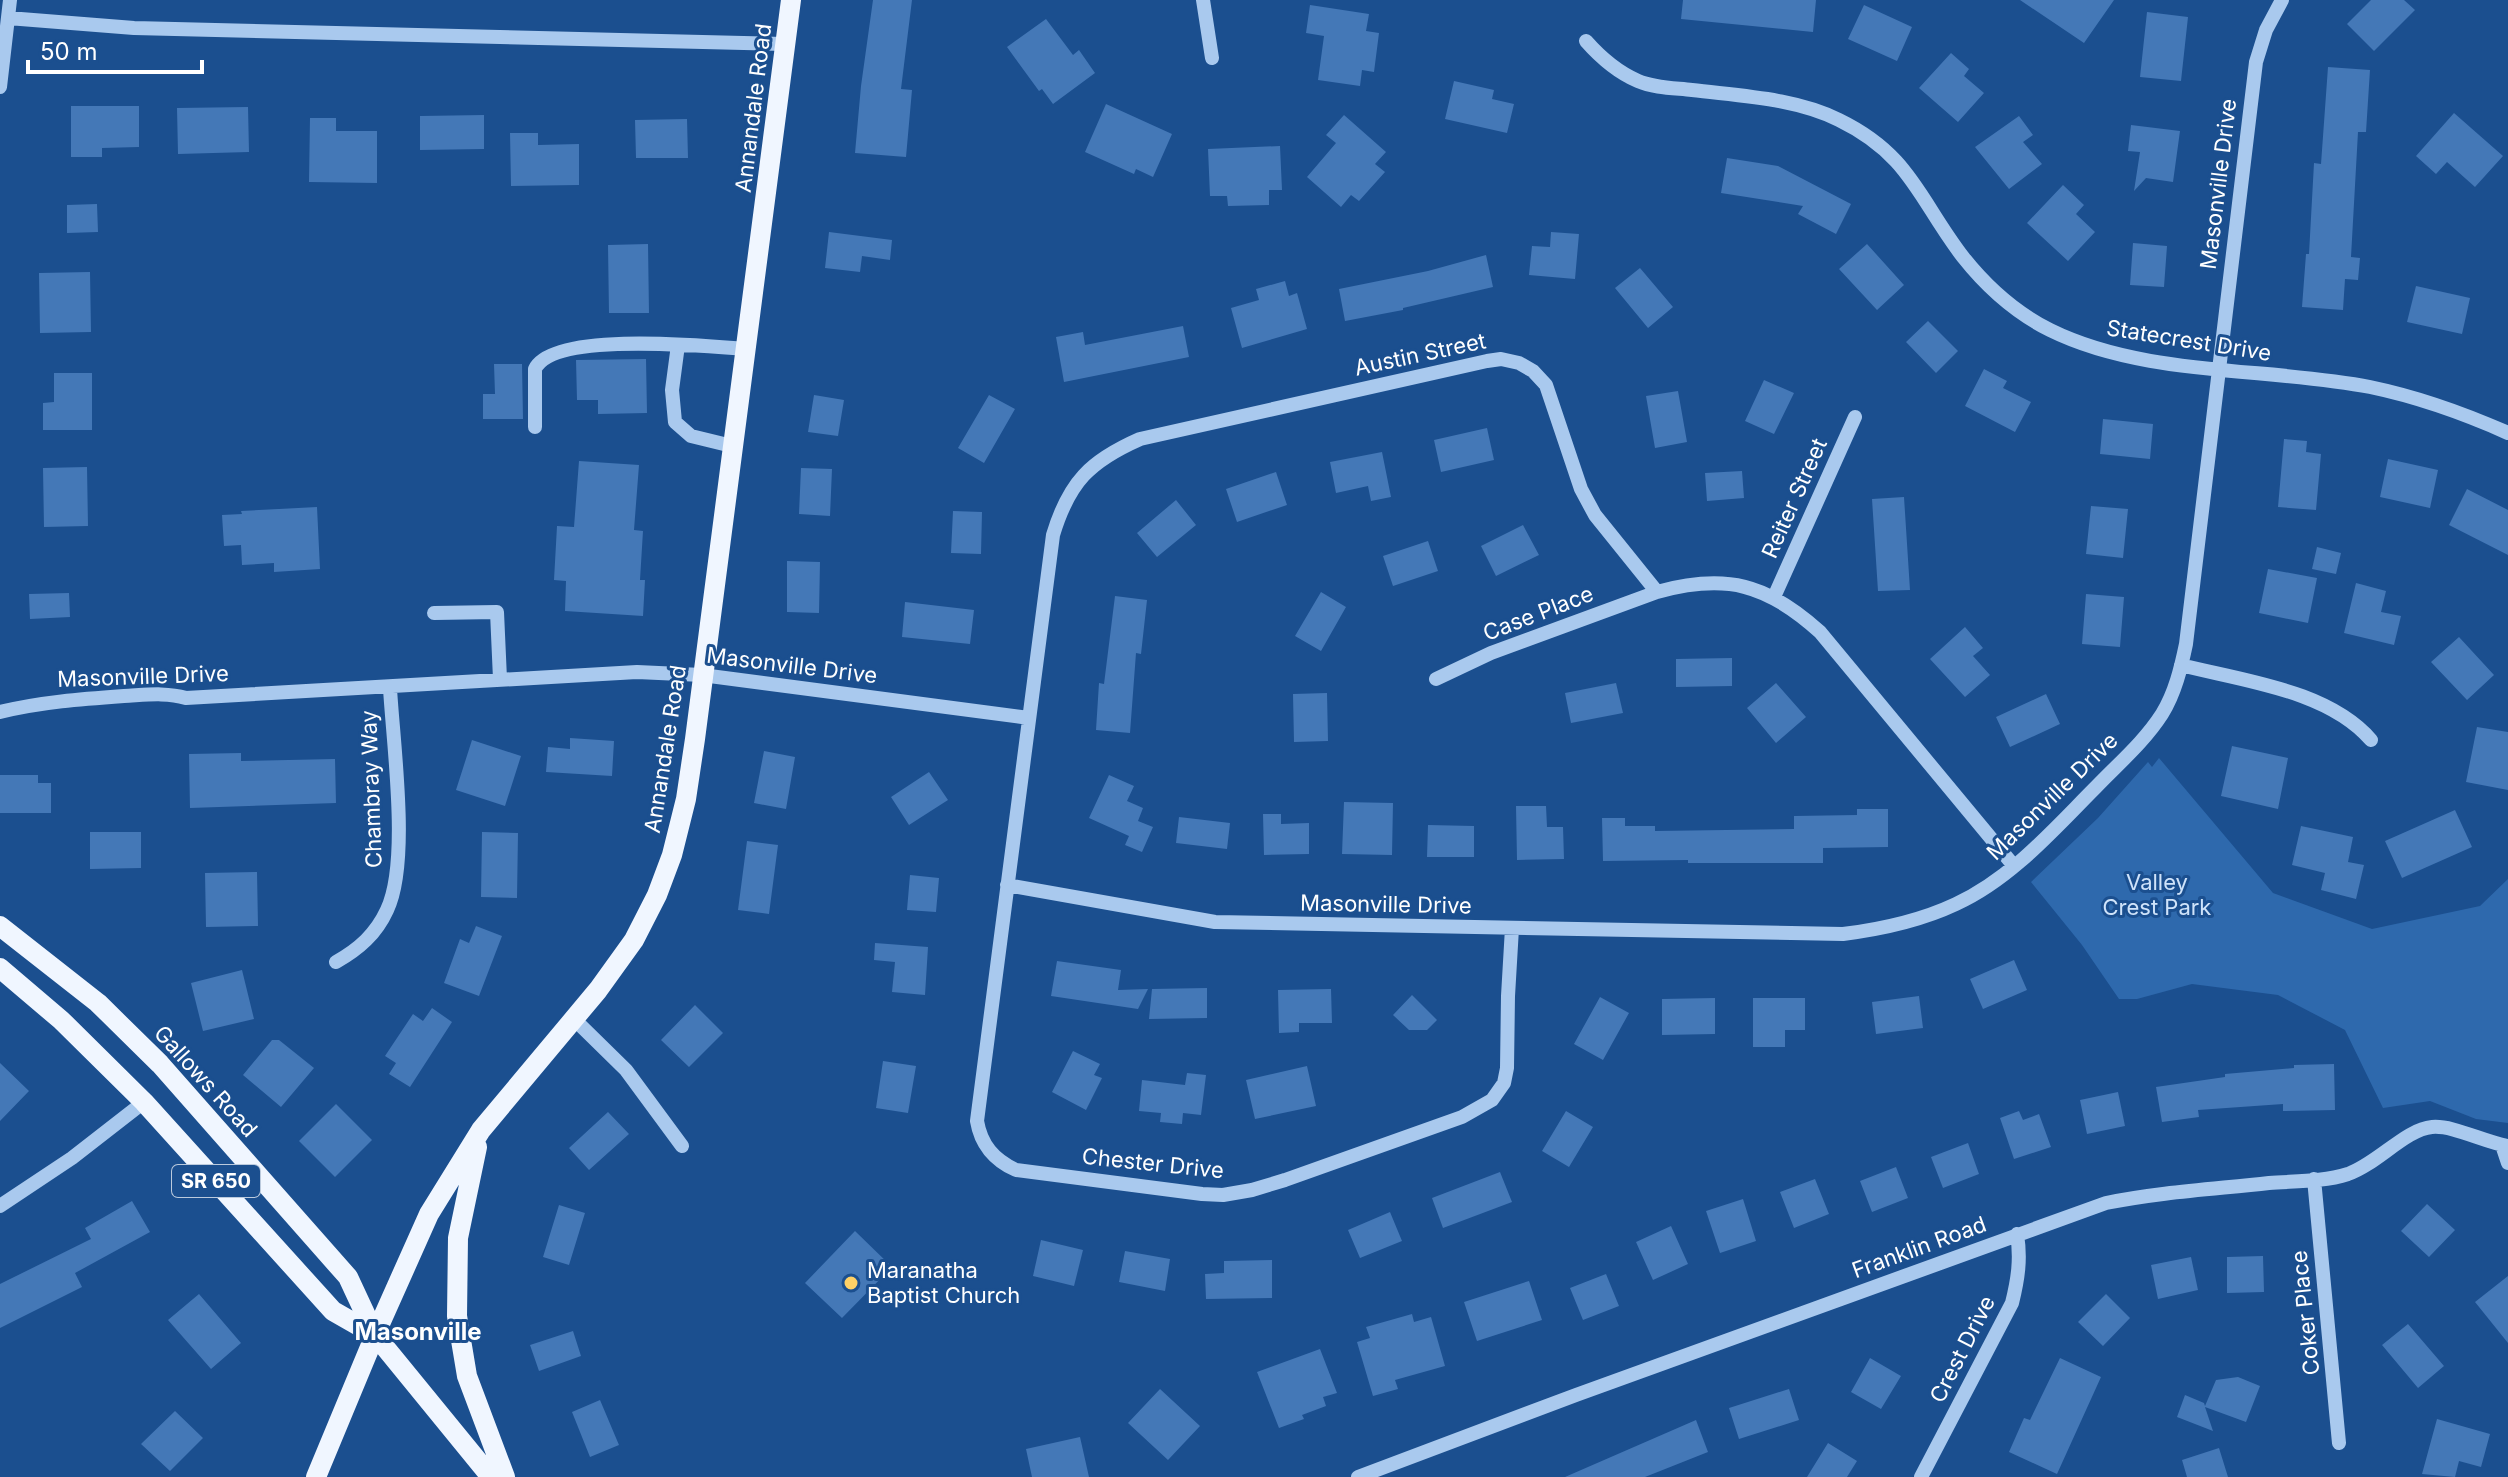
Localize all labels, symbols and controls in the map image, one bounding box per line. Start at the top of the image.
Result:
street label: Annandale Road [730,22,776,194]
scale bar [28,24,202,74]
text: 50 m [40,37,98,66]
street label: Masonville Drive [2195,97,2241,271]
street label: Statecrest Drive [2105,314,2273,366]
street label: Austin Street [1352,327,1488,381]
street label: Reiter Street [1756,434,1832,562]
street label: Case Place [1479,580,1597,646]
street label: Masonville Drive [705,642,879,688]
street label: Masonville Drive [57,660,229,692]
street label: Annandale Road [639,663,691,835]
street label: Chambray Way [355,710,387,868]
street label: Masonville Drive [1981,727,2123,865]
park label: Valley Crest Park [2103,869,2211,920]
street label: Masonville Drive [1300,890,1472,918]
street label: Gallows Road [149,1020,263,1142]
street label: Chester Drive [1081,1143,1225,1183]
road number: SR 650 [172,1165,260,1197]
street label: Franklin Road [1848,1211,1990,1283]
street label: Coker Place [2286,1249,2324,1377]
place label: Maranatha Baptist Church [867,1257,1020,1308]
marker: Maranatha Baptist Church [842,1274,860,1292]
street label: Crest Drive [1924,1291,2000,1407]
district label: Masonville [354,1317,482,1346]

